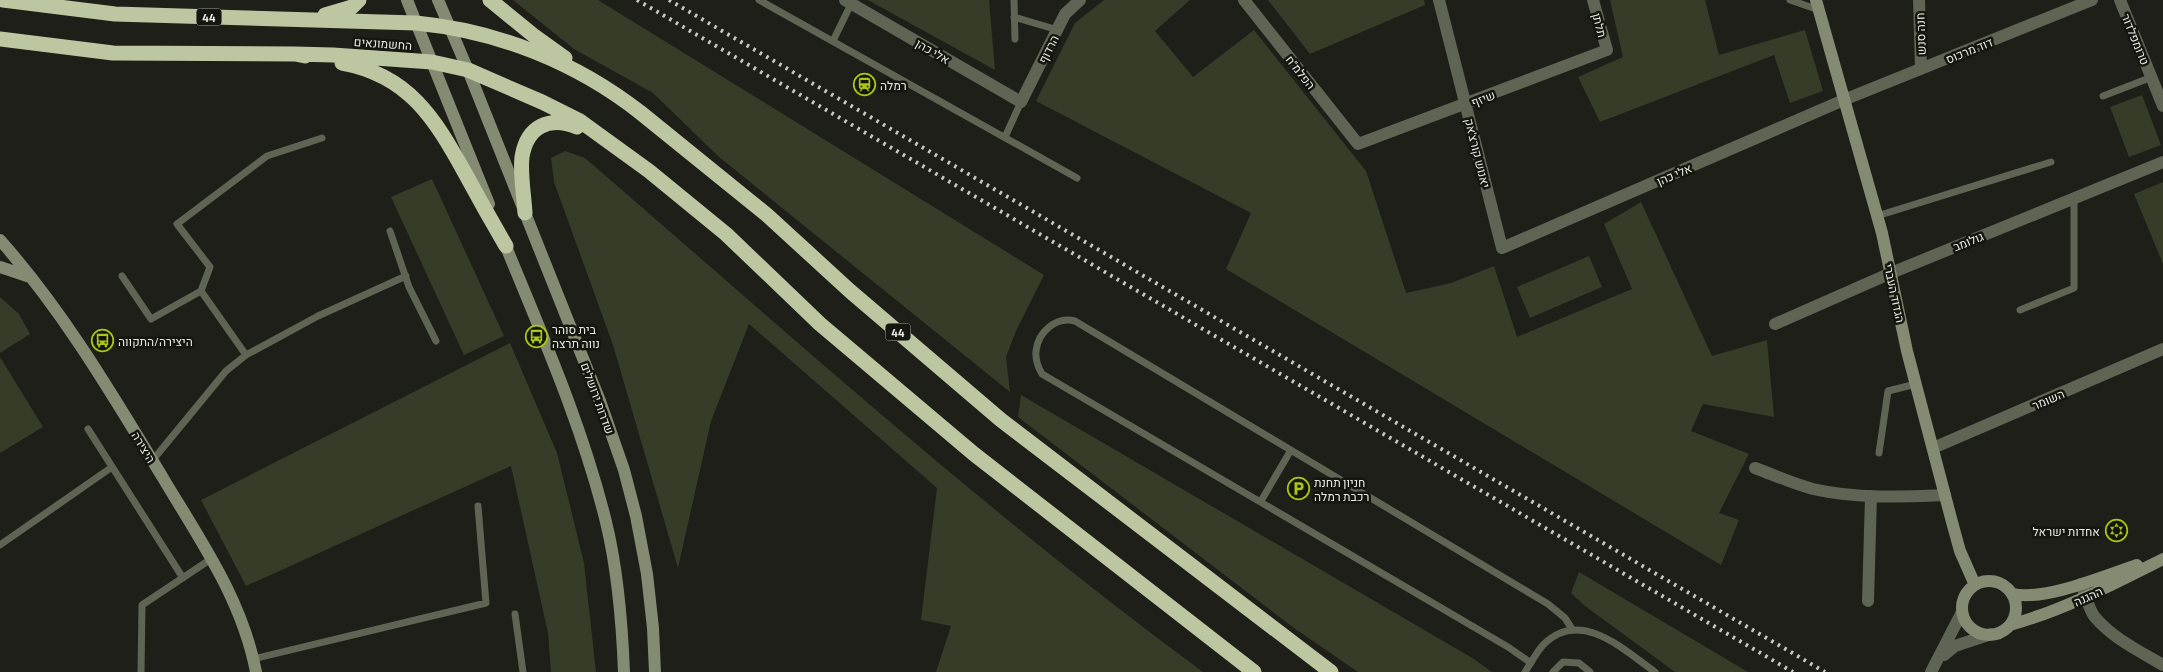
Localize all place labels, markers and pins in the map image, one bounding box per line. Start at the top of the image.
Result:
station icon: רמלה [852,73,876,97]
place label: רמלה [880,78,907,92]
place label: בית סוהר נווה תרצה [552,322,600,350]
bus stop icon: בית סוהר נווה תרצה [524,324,548,348]
bus stop icon: היצירה/התקווה [90,329,114,353]
place label: היצירה/התקווה [118,334,193,348]
place label: חניון תחנת רכבת רמלה [1314,475,1369,503]
parking icon: חניון תחנת רכבת רמלה [1286,477,1310,501]
synagogue icon: אחדות ישראל [2104,519,2128,543]
place label: אחדות ישראל [2032,524,2100,538]

